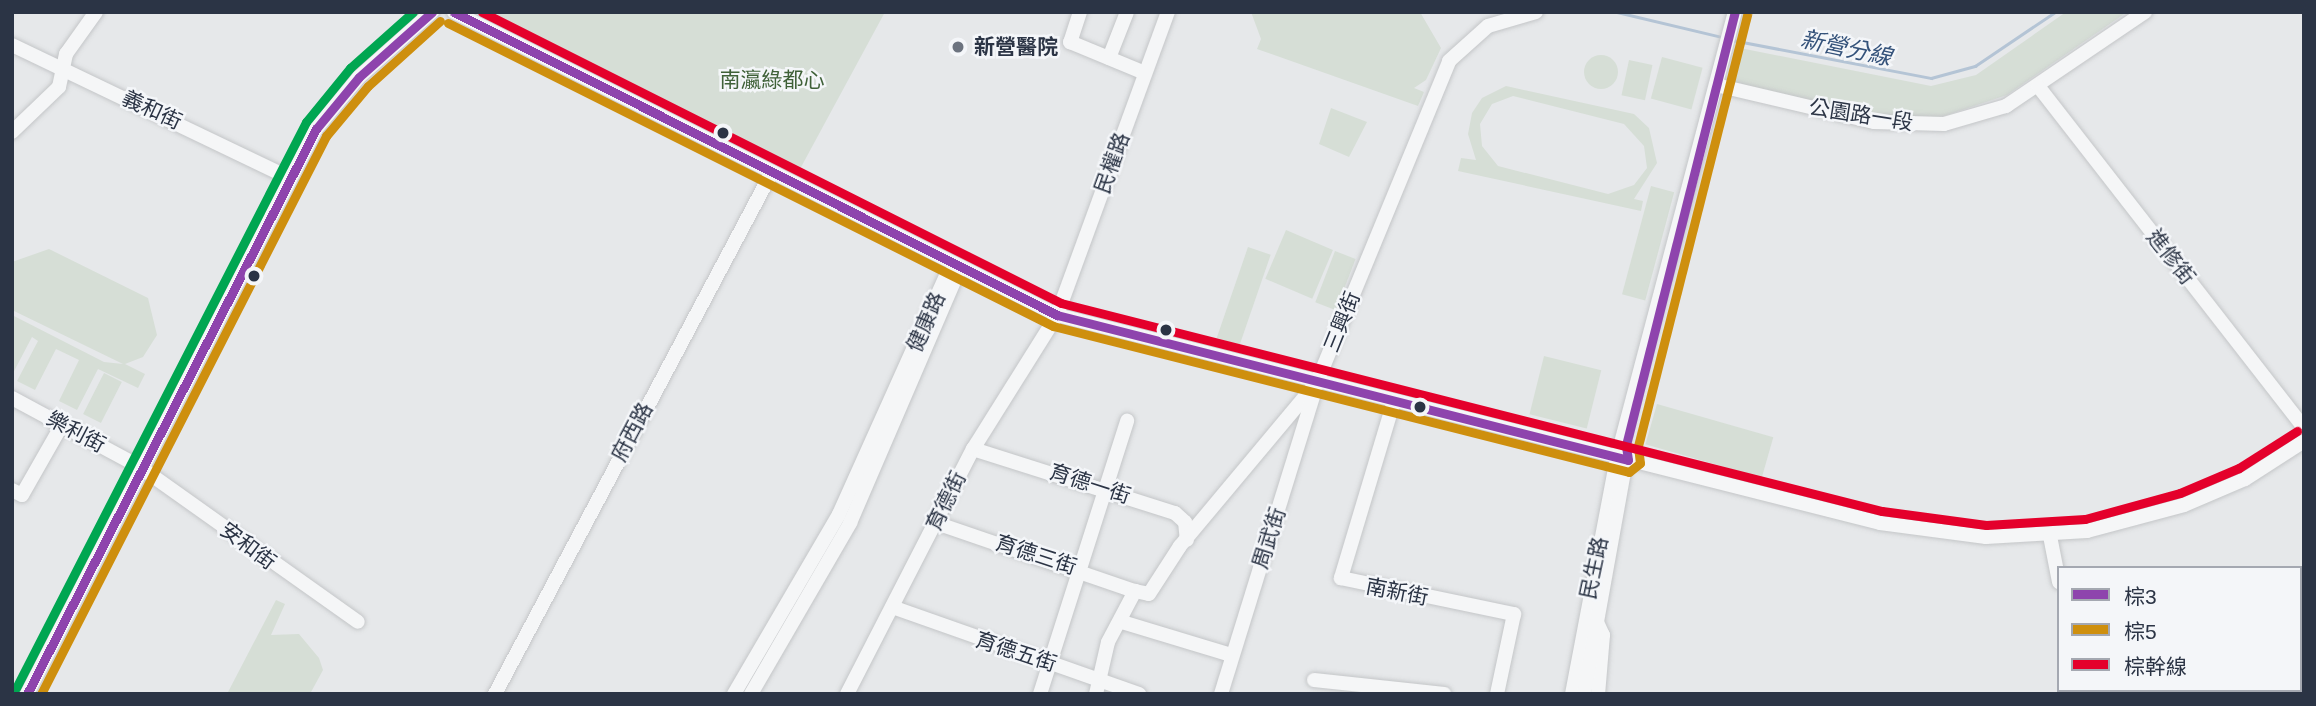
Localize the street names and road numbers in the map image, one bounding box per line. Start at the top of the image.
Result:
street label: 義和街 [118,85,186,135]
street label: 公園路一段 [1807,94,1915,136]
street label: 民權路 [1089,129,1135,197]
street label: 進修街 [2142,224,2200,290]
street label: 健康路 [902,288,950,356]
street label: 三興街 [1319,288,1365,356]
street label: 府西路 [606,398,658,466]
street label: 樂利街 [42,406,110,458]
street label: 育德一街 [1046,459,1134,509]
street label: 育德街 [921,467,971,535]
street label: 周武街 [1247,504,1291,572]
street label: 安和街 [215,517,281,575]
street label: 育德三街 [992,530,1080,580]
street label: 民生路 [1575,535,1613,601]
street label: 南新街 [1364,574,1430,610]
street label: 育德五街 [972,627,1060,677]

